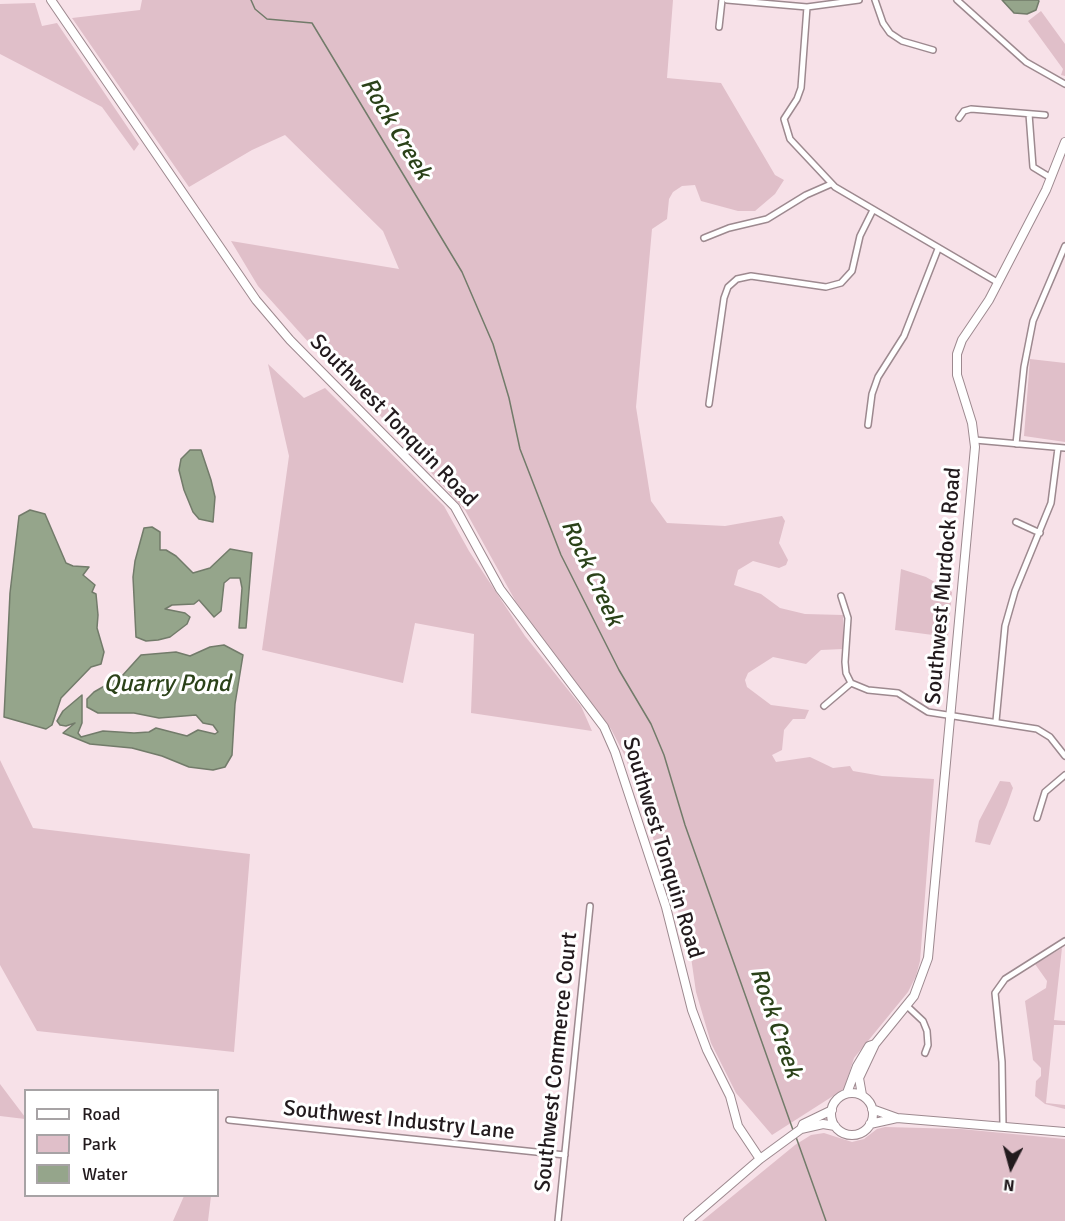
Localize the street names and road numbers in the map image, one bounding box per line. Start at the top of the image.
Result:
street label: Southwest Tonquin Road [304,329,482,513]
street label: Southwest Murdock Road [920,466,968,706]
street label: Southwest Tonquin Road [616,734,708,962]
street label: Southwest Commerce Court [530,931,584,1193]
street label: Southwest Industry Lane [282,1096,516,1146]

